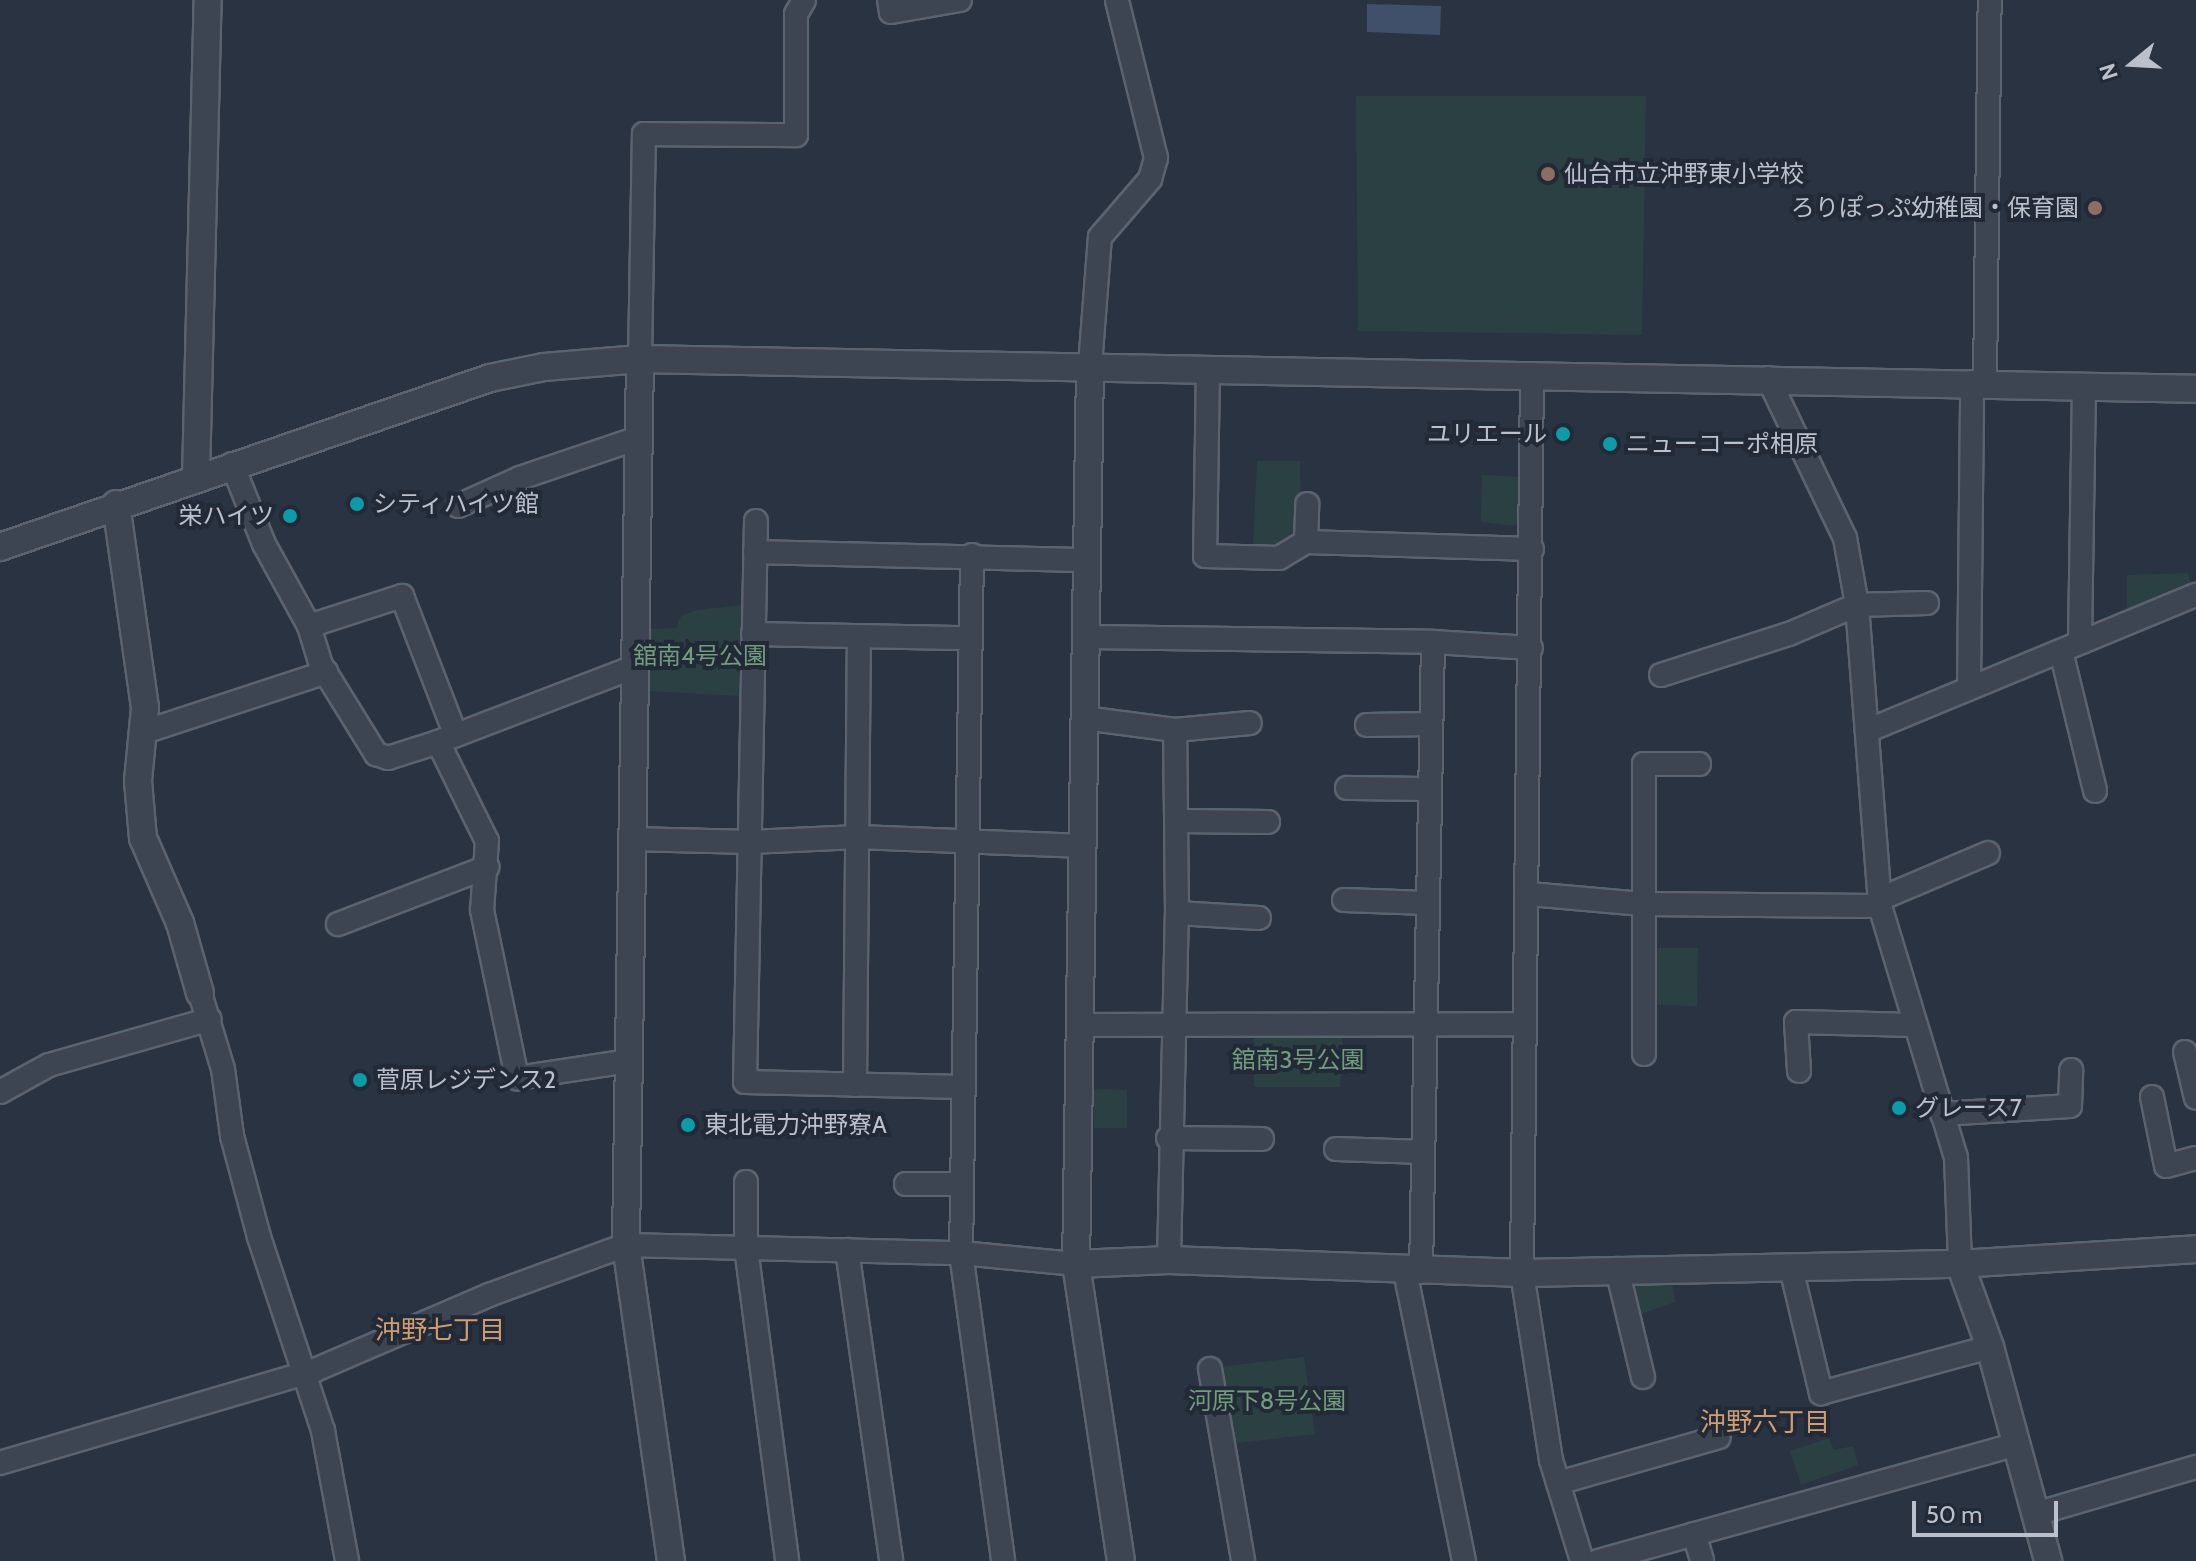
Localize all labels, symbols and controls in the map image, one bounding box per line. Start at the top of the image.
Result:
north arrow [2092,24,2172,104]
text: N [2093,60,2124,83]
place label: 仙台市立沖野東小学校 [1564,160,1804,188]
marker: 仙台市立沖野東小学校 [1539,165,1557,183]
place label: ろりぽっぷ幼稚園・保育園 [1791,194,2079,222]
marker: ろりぽっぷ幼稚園・保育園 [2086,199,2104,217]
place label: ユリエール [1427,420,1547,448]
marker: ユリエール [1554,425,1572,443]
place label: ニューコーポ相原 [1626,430,1818,458]
marker: ニューコーポ相原 [1601,435,1619,453]
place label: シティハイツ館 [373,490,541,518]
marker: シティハイツ館 [348,495,366,513]
place label: 栄ハイツ [178,502,274,530]
marker: 栄ハイツ [281,507,299,525]
park label: 舘南4号公園 [633,642,767,670]
park label: 舘南3号公園 [1232,1046,1364,1074]
place label: 菅原レジデンス2 [376,1066,557,1094]
marker: 菅原レジデンス2 [351,1071,369,1089]
place label: グレース7 [1915,1094,2023,1122]
marker: グレース7 [1890,1099,1908,1117]
place label: 東北電力沖野寮A [704,1111,887,1139]
marker: 東北電力沖野寮A [679,1116,697,1134]
district label: 沖野七丁目 [375,1315,505,1347]
park label: 河原下8号公園 [1188,1387,1346,1415]
district label: 沖野六丁目 [1700,1407,1830,1439]
scale bar [1916,1485,2062,1535]
text: 50 m [1926,1500,1982,1529]

